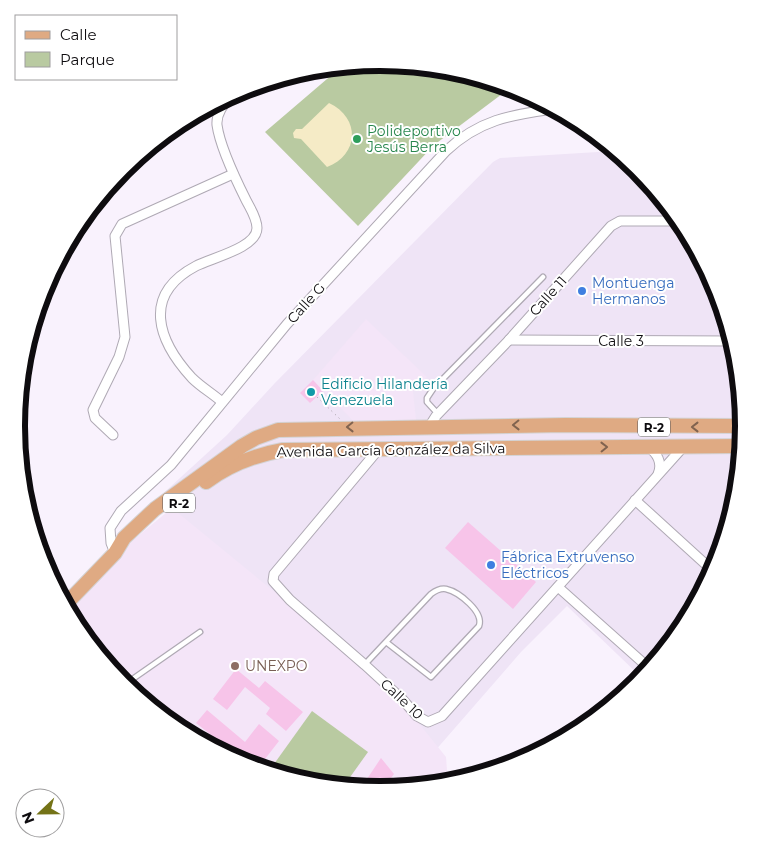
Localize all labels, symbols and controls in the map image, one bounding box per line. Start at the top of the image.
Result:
legend [15,15,178,80]
text: Calle [60,25,97,44]
text: Parque [60,50,115,69]
place label: Polideportivo Jesús Berra [366,122,461,156]
marker: Polideportivo Jesús Berra [351,133,363,145]
street label: Calle 11 [525,272,571,320]
place label: Montuenga Hermanos [592,274,674,308]
street label: Calle G [283,279,329,327]
marker: Montuenga Hermanos [576,285,588,297]
street label: Calle 3 [598,332,644,350]
place label: Edificio Hilandería Venezuela [321,375,448,409]
marker: Edificio Hilandería Venezuela [305,386,317,398]
road number: R-2 [638,418,670,437]
one-way arrow [512,420,520,431]
one-way arrow [345,422,353,433]
one-way arrow [691,422,698,432]
street label: Avenida García González da Silva [276,439,506,461]
one-way arrow [601,442,609,452]
road number: R-2 [163,493,195,512]
place label: Fábrica Extruvenso Eléctricos [501,548,635,582]
marker: Fábrica Extruvenso Eléctricos [485,559,497,571]
place label: UNEXPO [245,657,308,675]
marker: UNEXPO [229,660,241,672]
street label: Calle 10 [377,675,427,723]
north arrow [15,788,65,838]
text: N [17,809,38,826]

